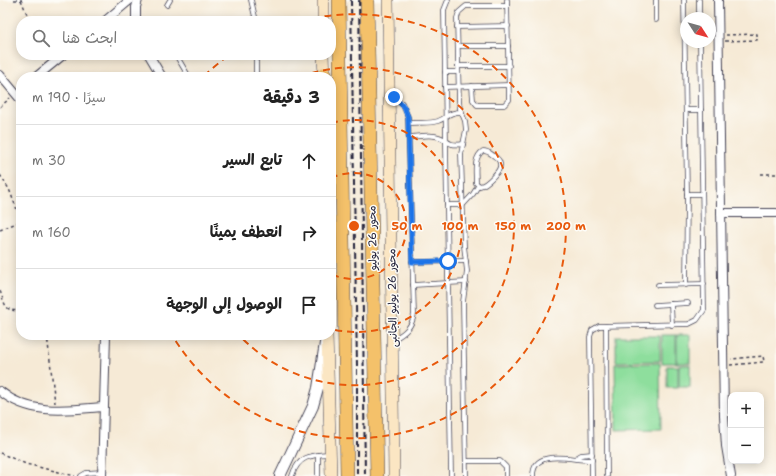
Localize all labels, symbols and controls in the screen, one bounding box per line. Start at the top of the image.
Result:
north arrow [680,12,716,48]
search box [16,16,336,60]
icon: search [30,27,52,49]
text: ابحث هنا [62,28,117,48]
text: 3 دقيقة [263,86,320,108]
route end [385,88,403,106]
text: سيرًا · 190 m [32,89,106,106]
text: تابع السير [223,150,282,170]
icon: ahead [298,150,320,172]
text: 30 m [32,152,66,169]
street label: محور 26 يوليو [364,205,381,272]
text: 50 m [392,218,423,234]
text: 100 m [442,218,479,234]
text: 150 m [495,218,531,234]
text: 200 m [546,218,586,234]
centre of rings [347,219,361,233]
text: انعطف يمينًا [210,222,282,242]
icon: right [298,222,320,244]
text: 160 m [32,224,71,241]
street label: محور 26 يوليو الجانبى [384,249,401,347]
route start [439,252,457,270]
text: الوصول إلى الوجهة [166,294,282,314]
icon: arrive [298,294,320,316]
map controls [728,392,764,464]
button: + [728,392,764,428]
button: − [728,428,764,464]

